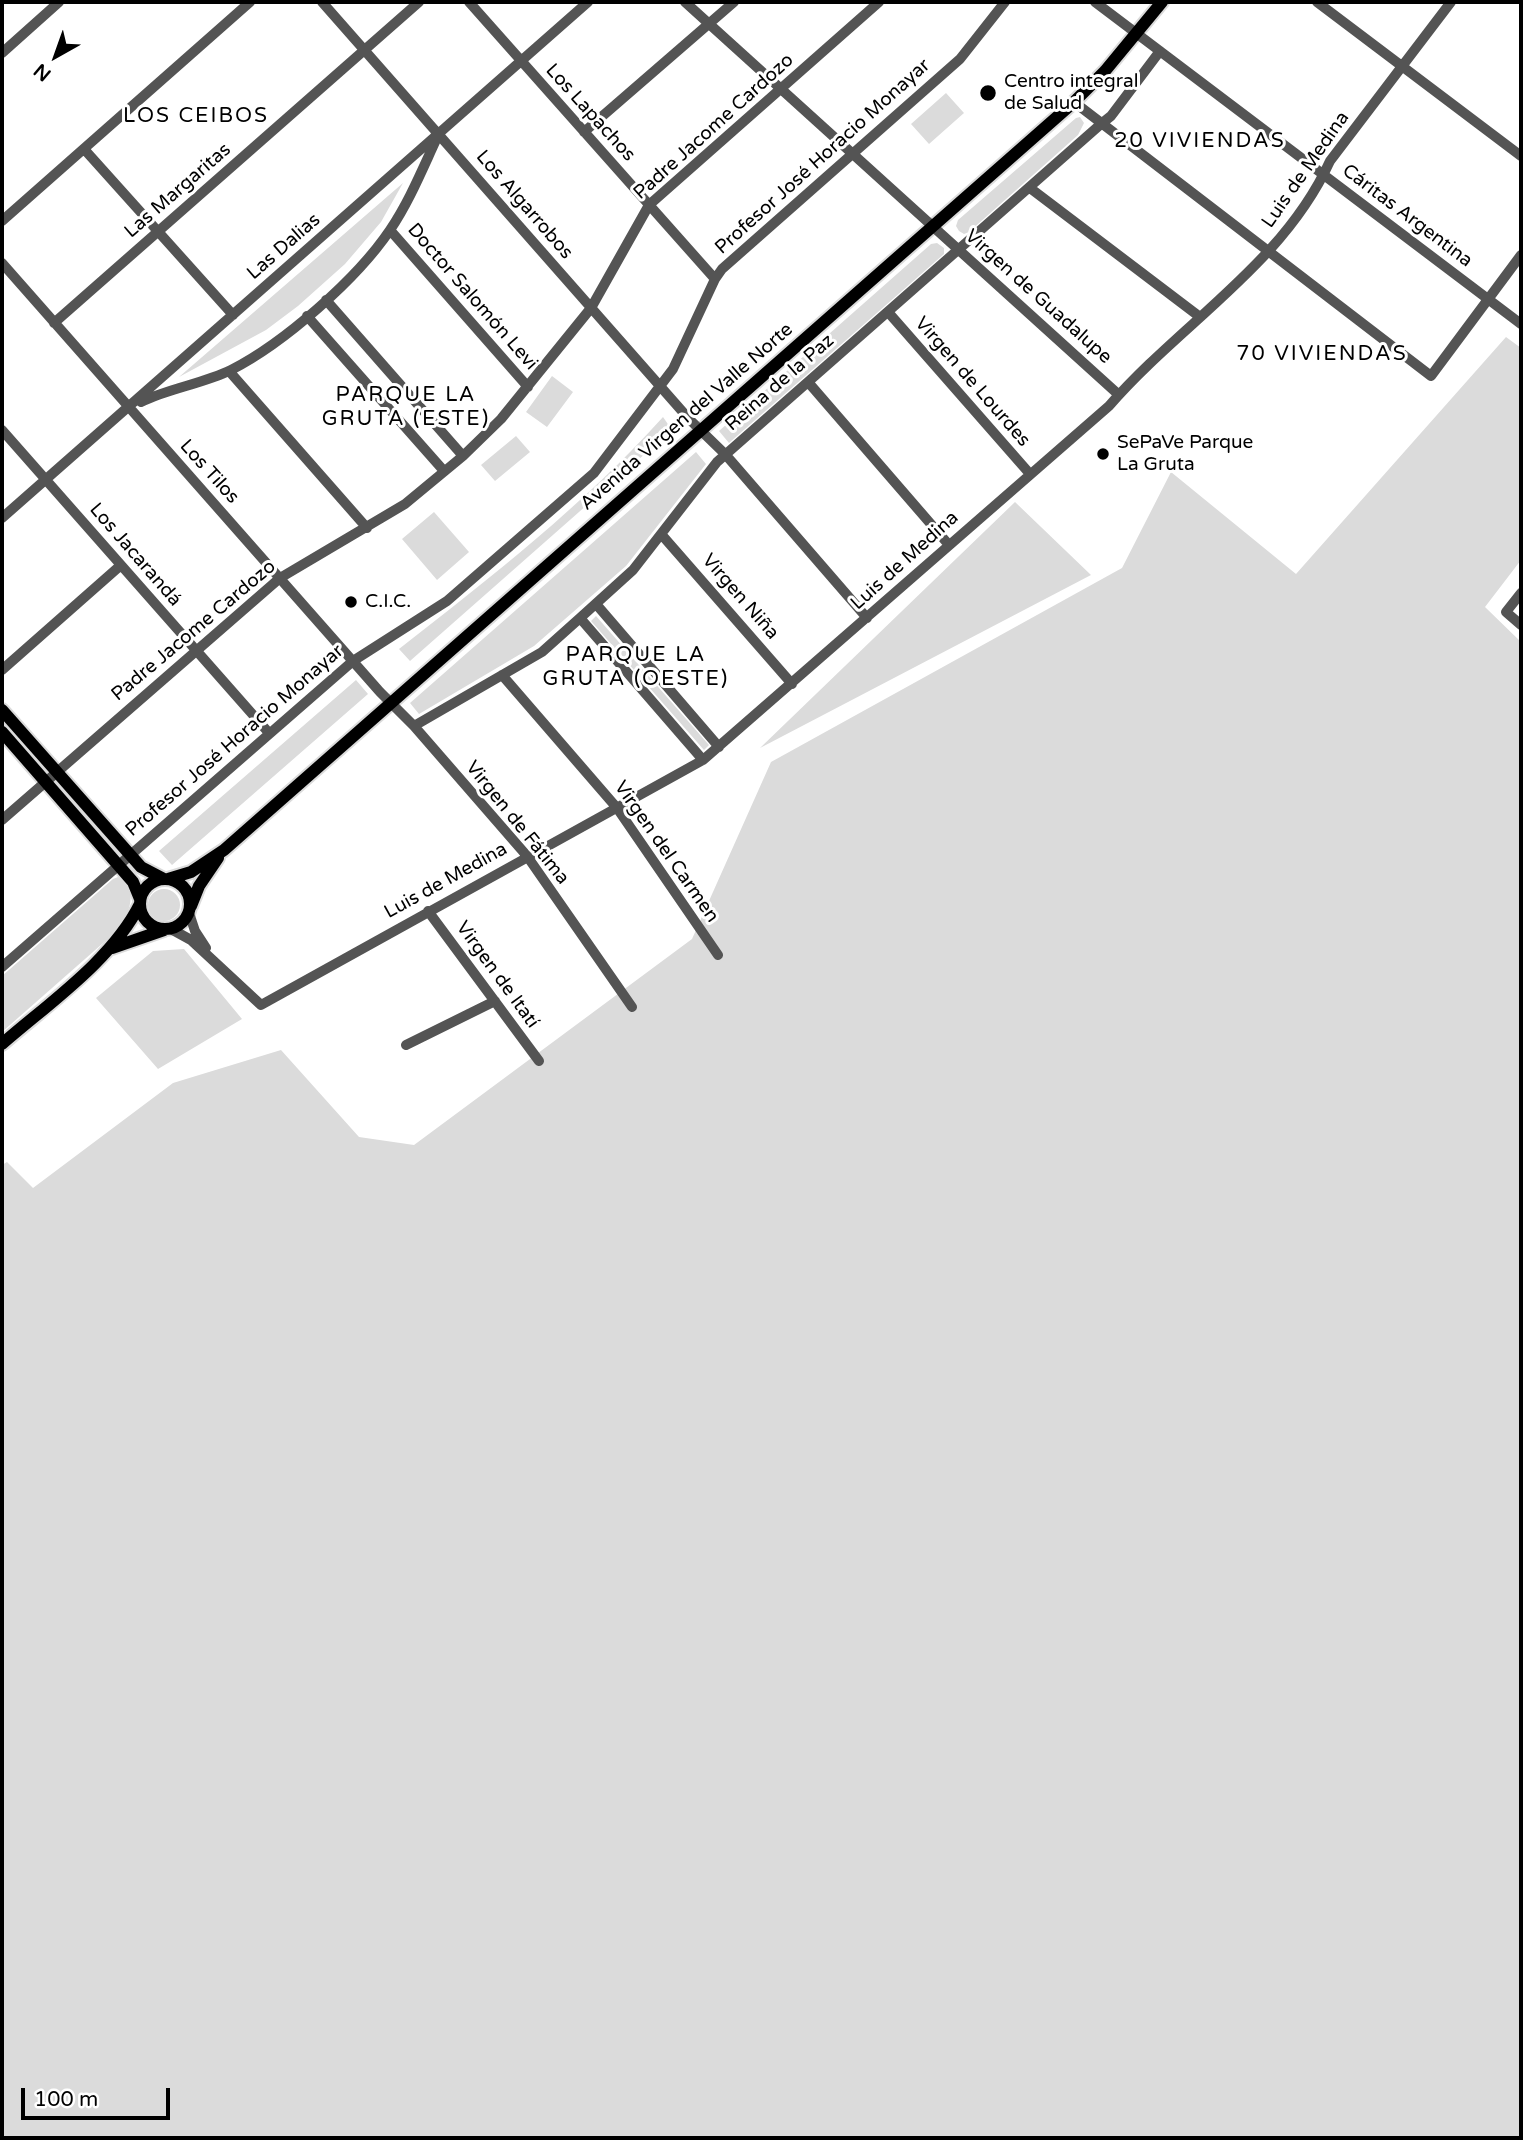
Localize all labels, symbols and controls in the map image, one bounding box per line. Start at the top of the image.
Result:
north arrow [21,21,91,91]
street label: Padre Jacome Cardozo [629,49,799,205]
street label: Profesor José Horacio Monayar [711,54,935,260]
text: N [30,59,55,85]
street label: Los Lapachos [540,60,640,166]
place label: Centro integral de Salud [1004,71,1138,115]
marker: Centro integral de Salud [978,83,998,103]
district label: LOS CEIBOS [124,103,268,129]
street label: Luis de Medina [1257,107,1355,233]
district label: 20 VIVIENDAS [1116,128,1284,154]
street label: Las Margaritas [120,139,236,243]
street label: Los Algarrobos [471,146,577,264]
street label: Cáritas Argentina [1337,160,1477,272]
street label: Las Dalias [243,209,325,285]
street label: Doctor Salomón Levi [402,219,542,375]
street label: Virgen de Guadalupe [960,225,1116,369]
street label: Virgen de Lourdes [909,312,1035,452]
street label: Avenida Virgen del Valle Norte [576,318,798,516]
street label: Reina de la Paz [721,330,839,436]
district label: 70 VIVIENDAS [1238,341,1406,367]
district label: PARQUE LA GRUTA (ESTE) [323,382,489,432]
place label: SePaVe Parque La Gruta [1117,432,1253,476]
street label: Los Tilos [174,435,244,509]
marker: SePaVe Parque La Gruta [1095,446,1111,462]
street label: Los Jacarandá [84,499,186,611]
street label: Luis de Medina [847,507,963,615]
street label: Virgen Niña [697,550,783,644]
street label: Padre Jacome Cardozo [107,556,281,706]
place label: C.I.C. [365,591,411,613]
marker: C.I.C. [343,594,359,610]
street label: Profesor José Horacio Monayar [121,640,349,842]
district label: PARQUE LA GRUTA (OESTE) [544,642,728,692]
street label: Virgen de Fátima [460,757,574,889]
street label: Virgen del Carmen [609,777,723,927]
street label: Luis de Medina [381,838,511,924]
street label: Virgen de Itatí [451,917,543,1033]
scale bar [24,2074,173,2118]
text: 100 m [34,2087,98,2112]

